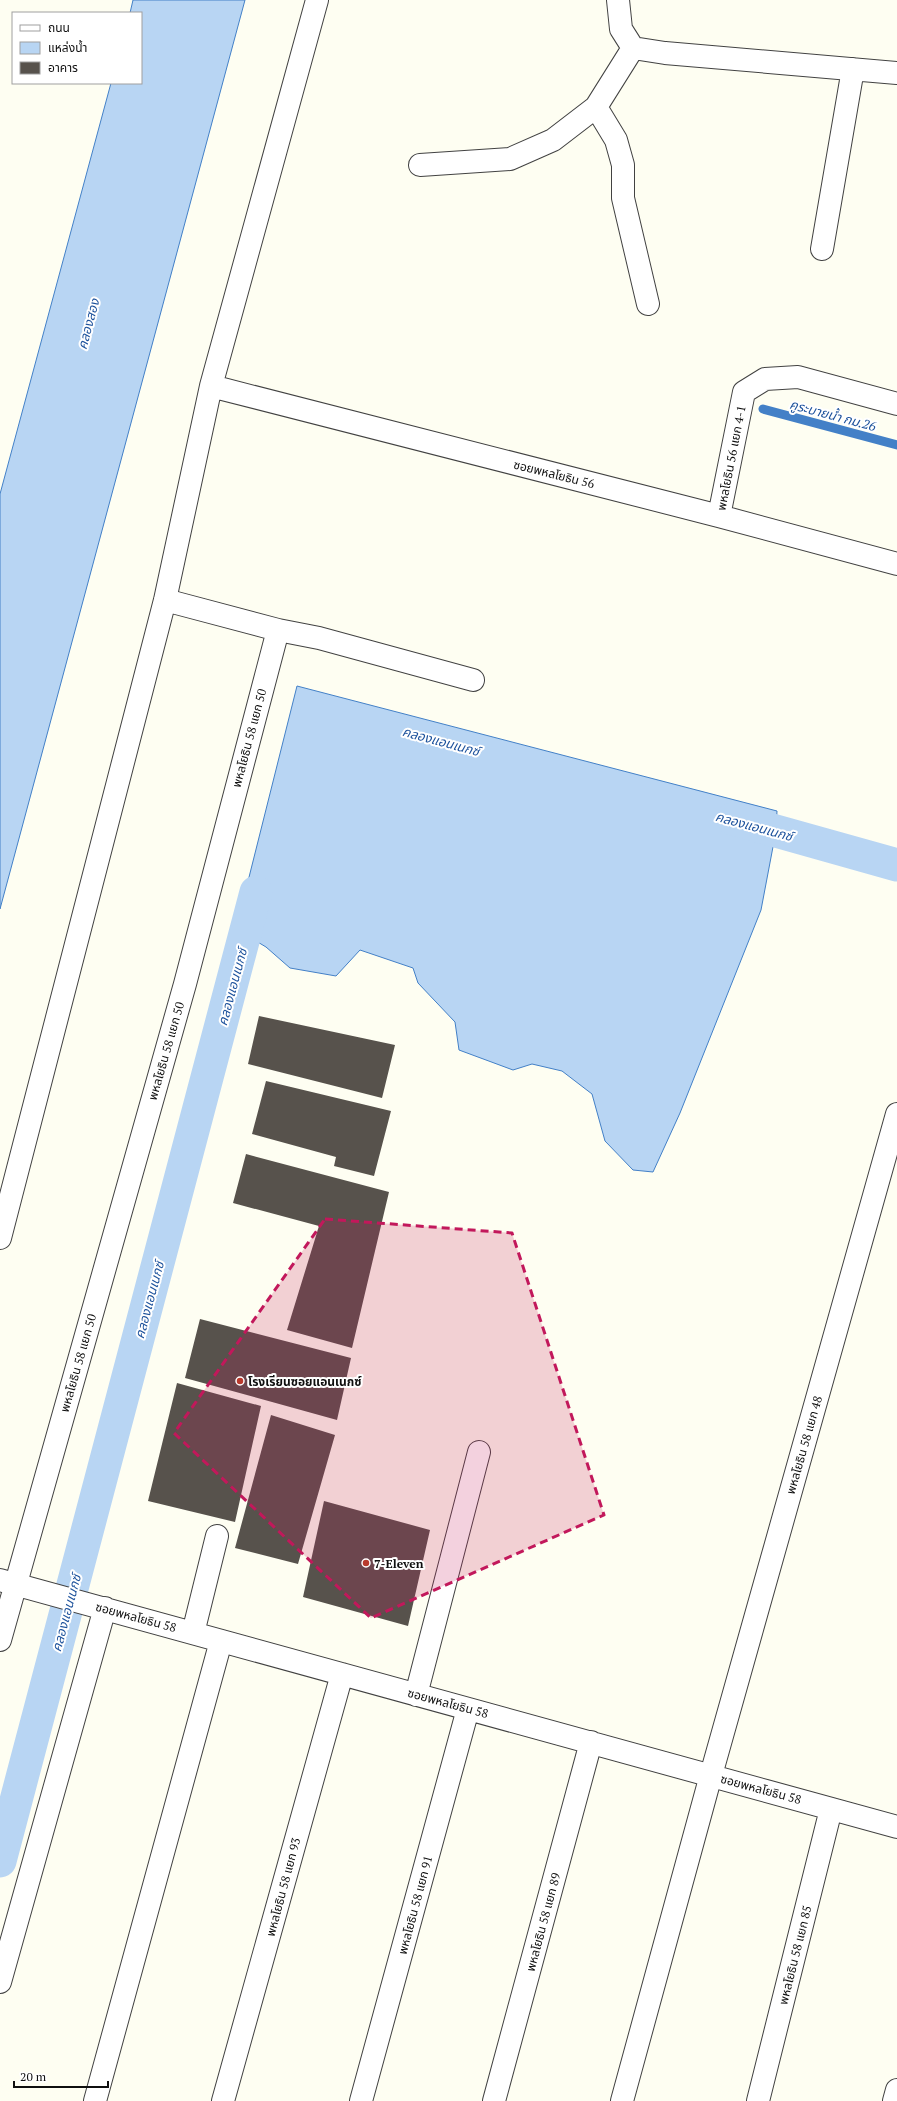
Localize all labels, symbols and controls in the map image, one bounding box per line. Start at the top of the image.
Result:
legend [12,12,142,84]
text: ถนน [48,20,70,35]
text: แหล่งน้ำ [48,39,87,55]
text: อาคาร [48,60,78,75]
water label: คลองสอง [73,296,104,351]
water label: คูระบายน้ำ กม.26 [788,395,878,435]
street label: พหลโยธิน 56 แยก 4-1 [713,404,749,512]
street label: ซอยพหลโยธิน 56 [512,457,597,491]
street label: พหลโยธิน 58 แยก 50 [229,687,269,789]
water label: คลองแอนเนกซ์ [400,722,485,761]
water label: คลองแอนเนกซ์ [713,807,798,846]
water label: คลองแอนเนกซ์ [213,943,252,1028]
street label: พหลโยธิน 58 แยก 50 [145,1000,187,1102]
water label: คลองแอนเนกซ์ [130,1256,169,1341]
street label: พหลโยธิน 58 แยก 50 [57,1312,99,1414]
place label: โรงเรียนซอยแอนเนกซ์ [248,1374,362,1389]
marker: โรงเรียนซอยแอนเนกซ์ [235,1376,245,1386]
street label: พหลโยธิน 58 แยก 48 [783,1394,825,1496]
place label: 7-Eleven [374,1556,424,1571]
marker: 7-Eleven [361,1558,371,1568]
water label: คลองแอนเนกซ์ [47,1569,86,1654]
street label: ซอยพหลโยธิน 58 [94,1599,178,1635]
street label: ซอยพหลโยธิน 58 [406,1685,490,1721]
street label: ซอยพหลโยธิน 58 [719,1771,803,1807]
street label: พหลโยธิน 58 แยก 93 [263,1836,303,1938]
street label: พหลโยธิน 58 แยก 91 [395,1854,435,1956]
street label: พหลโยธิน 58 แยก 89 [523,1871,563,1973]
street label: พหลโยธิน 58 แยก 85 [775,1904,815,2006]
scale bar [14,2063,108,2089]
text: 20 m [20,2069,47,2084]

